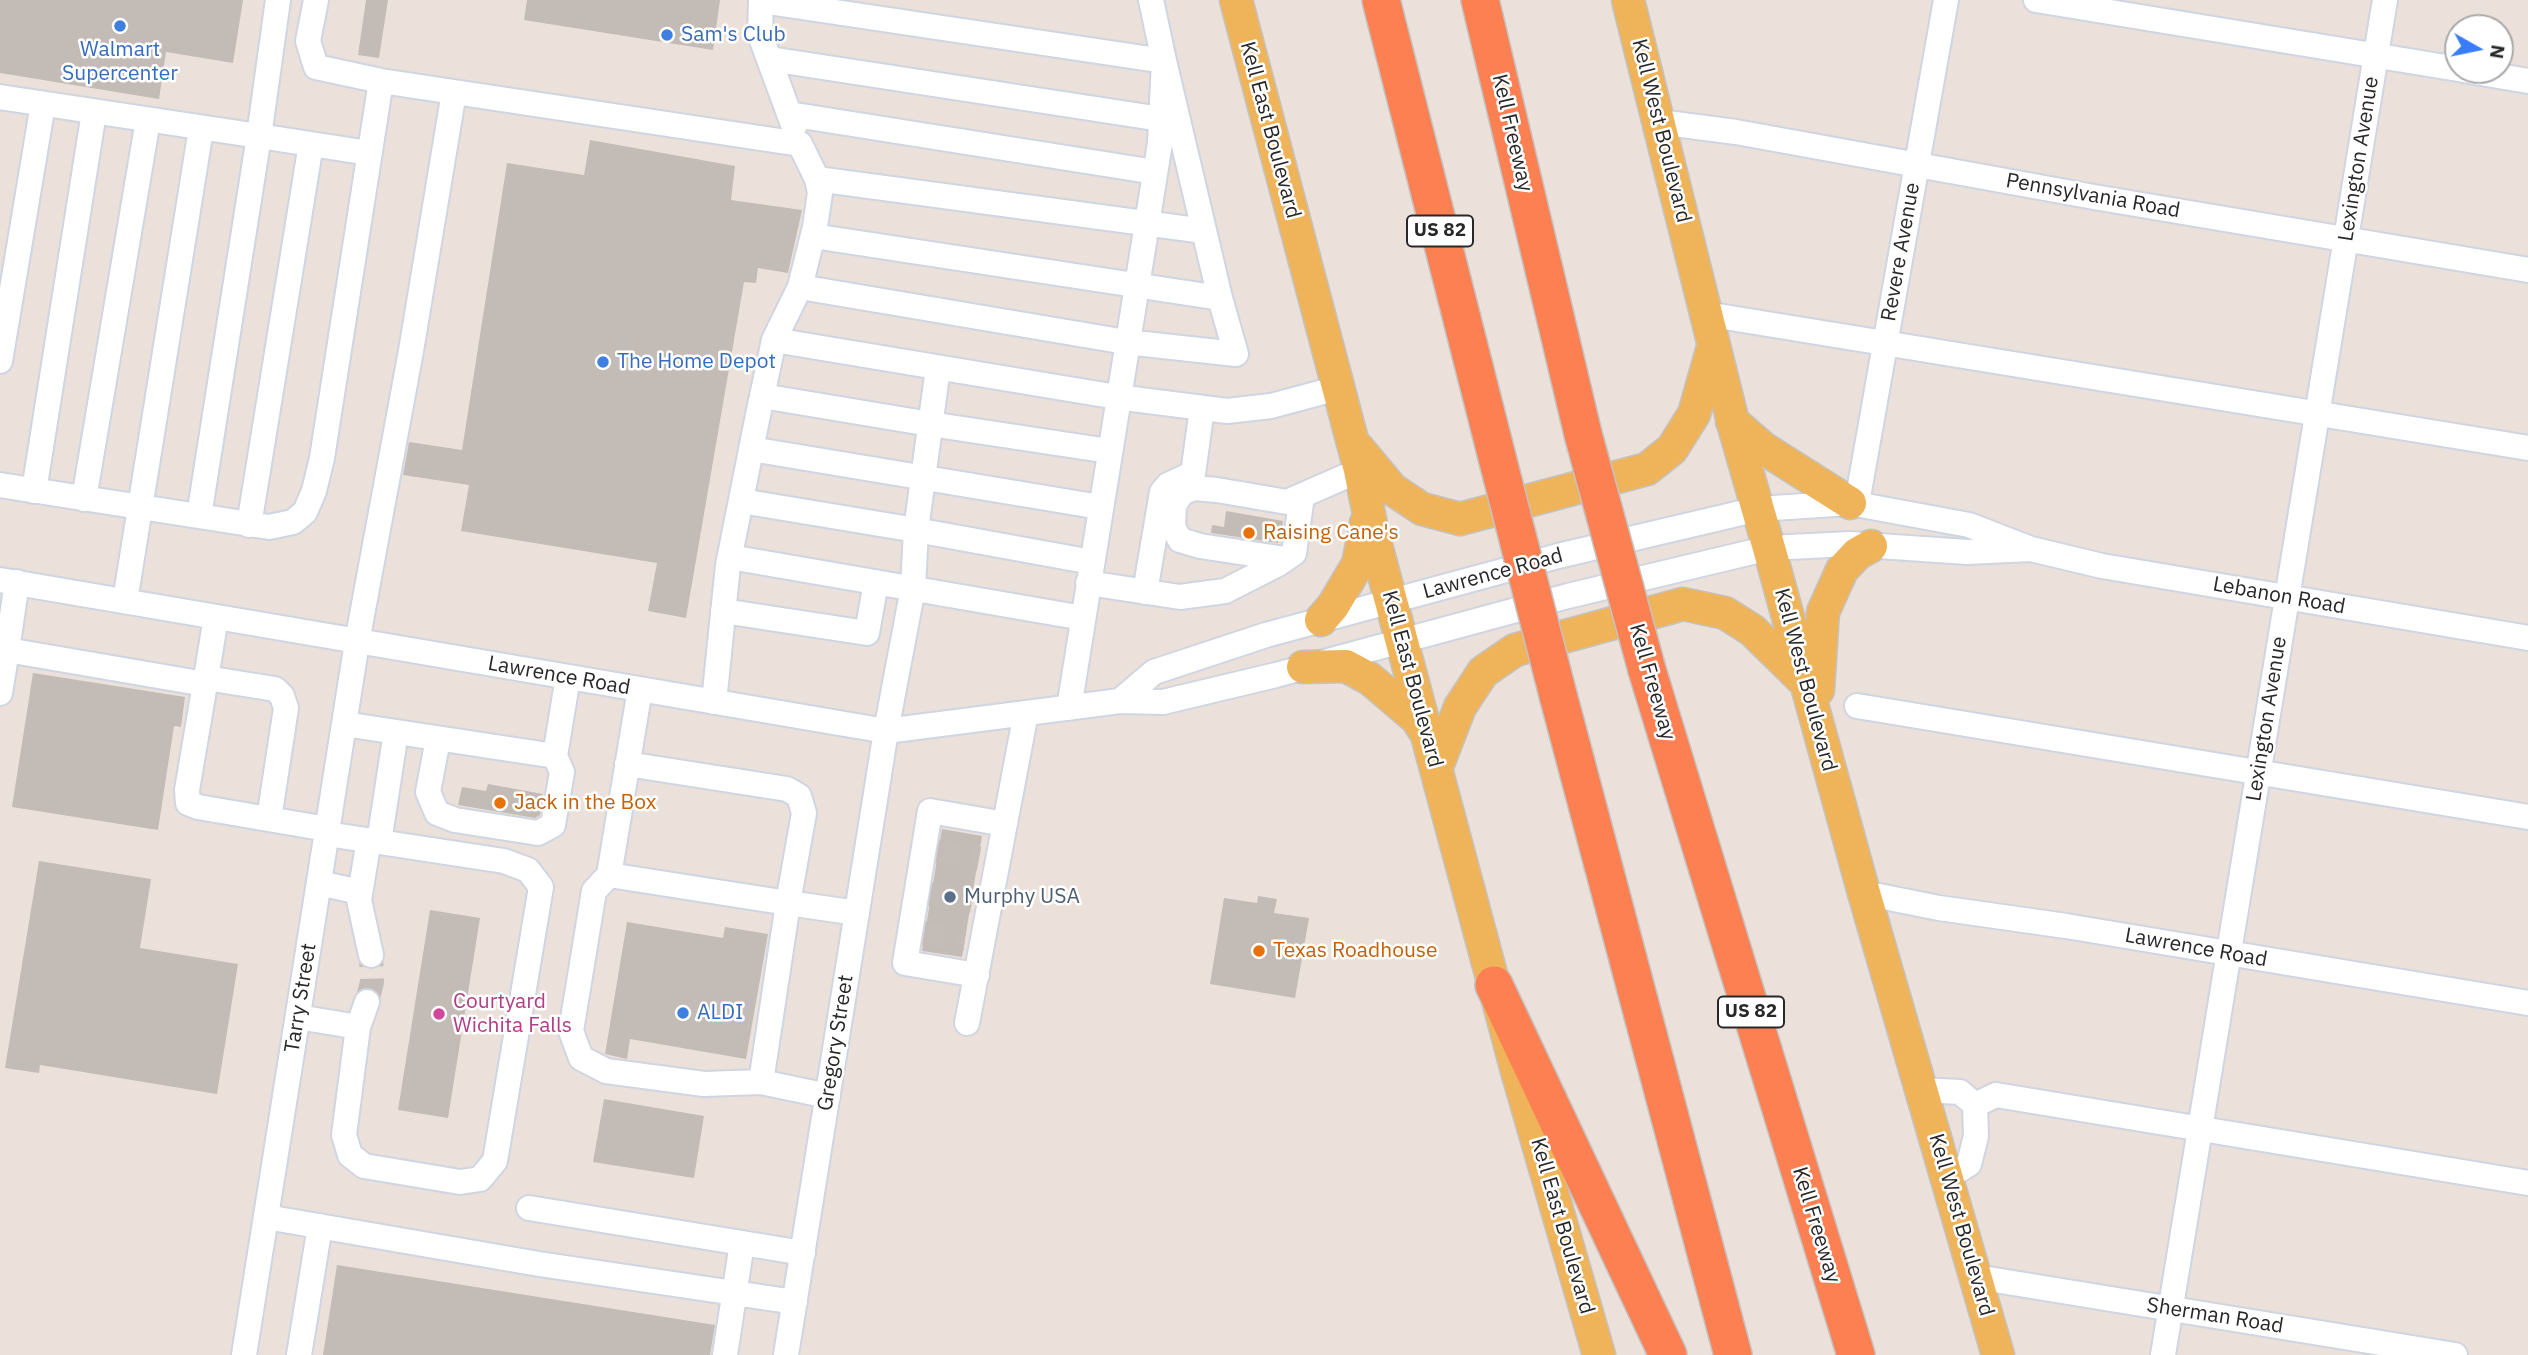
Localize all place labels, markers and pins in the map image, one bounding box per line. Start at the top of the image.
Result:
marker: Walmart Supercenter [112,18,128,34]
place label: Sam's Club [681,22,786,48]
marker: Sam's Club [659,27,675,43]
place label: Walmart Supercenter [62,37,178,87]
place label: The Home Depot [617,349,776,375]
marker: The Home Depot [595,354,611,370]
place label: Raising Cane's [1263,520,1399,546]
marker: Raising Cane's [1241,525,1257,541]
place label: Jack in the Box [514,790,656,816]
marker: Jack in the Box [492,795,508,811]
place label: Murphy USA [964,884,1080,910]
marker: Murphy USA [942,889,958,905]
place label: Texas Roadhouse [1273,938,1438,964]
marker: Texas Roadhouse [1251,943,1267,959]
place label: Courtyard Wichita Falls [453,989,572,1039]
place label: ALDI [697,1000,743,1026]
marker: ALDI [675,1005,691,1021]
marker: Courtyard Wichita Falls [431,1006,447,1022]

